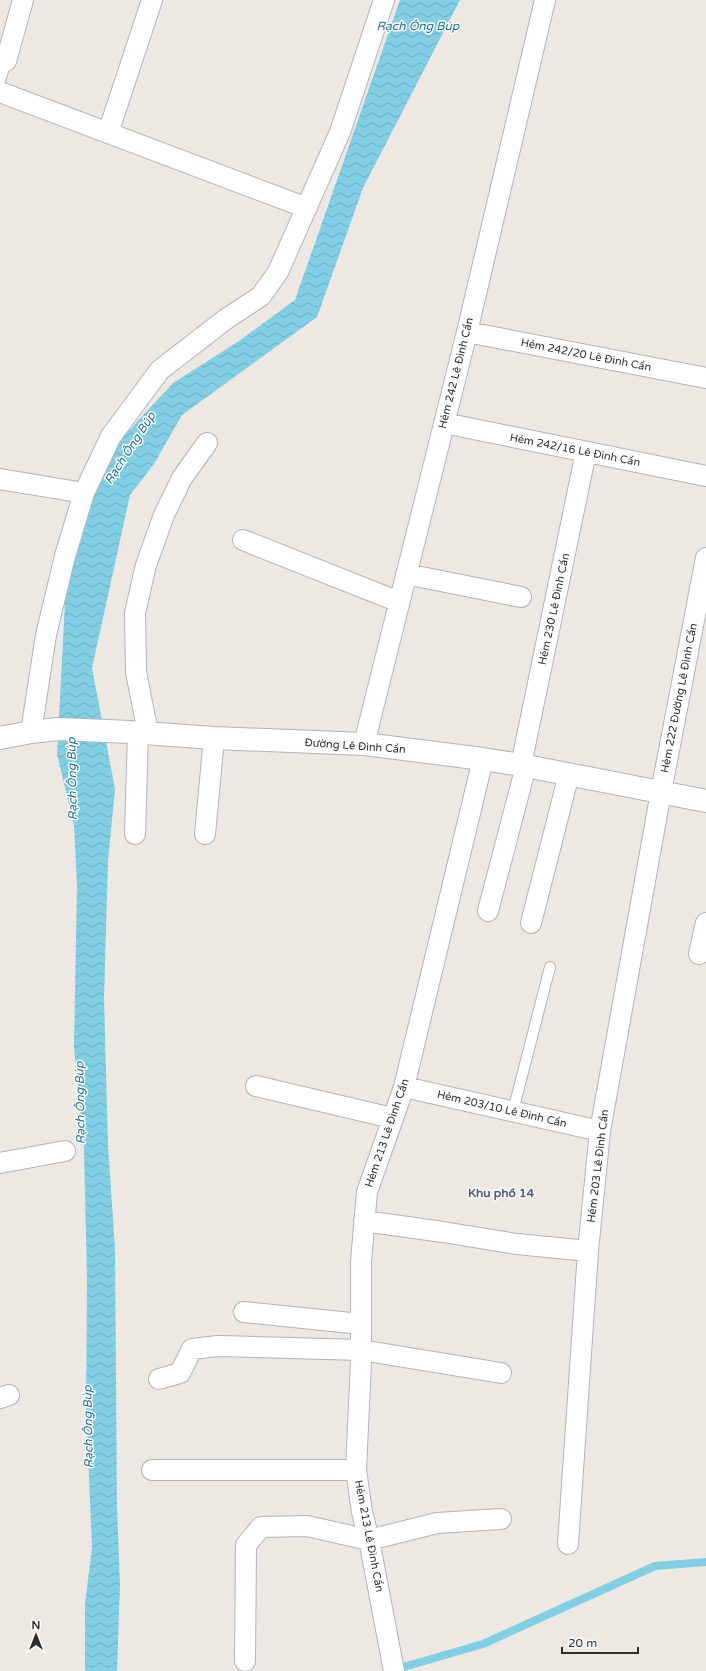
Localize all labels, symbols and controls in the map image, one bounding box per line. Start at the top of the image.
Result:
water label: Rạch Ông Búp [377,19,461,33]
street label: Hẻm 242 Lê Đình Cẩn [436,316,476,430]
street label: Hẻm 242/20 Lê Đình Cẩn [520,336,652,374]
water label: Rạch Ông Búp [102,408,159,487]
street label: Hẻm 242/16 Lê Đình Cẩn [509,431,641,469]
street label: Hẻm 230 Lê Đình Cẩn [536,552,572,666]
street label: Hẻm 222 Đường Lê Đình Cẩn [658,622,700,774]
water label: Rạch Ông Búp [64,736,80,821]
street label: Đường Lê Đình Cẩn [304,736,406,756]
water label: Rạch Ông Búp [72,1060,88,1145]
street label: Hẻm 213 Lê Đình Cẩn [362,1077,412,1189]
street label: Hẻm 203/10 Lê Đình Cẩn [436,1088,568,1130]
street label: Hẻm 203 Lê Đình Cẩn [585,1109,611,1223]
district label: Khu phố 14 [468,1186,535,1201]
water label: Rạch Ông Búp [80,1384,96,1469]
street label: Hẻm 213 Lê Đình Cẩn [352,1479,386,1593]
north arrow [16,1615,56,1655]
text: N [32,1619,40,1632]
scale bar [562,1629,638,1655]
text: 20 m [568,1636,597,1650]

